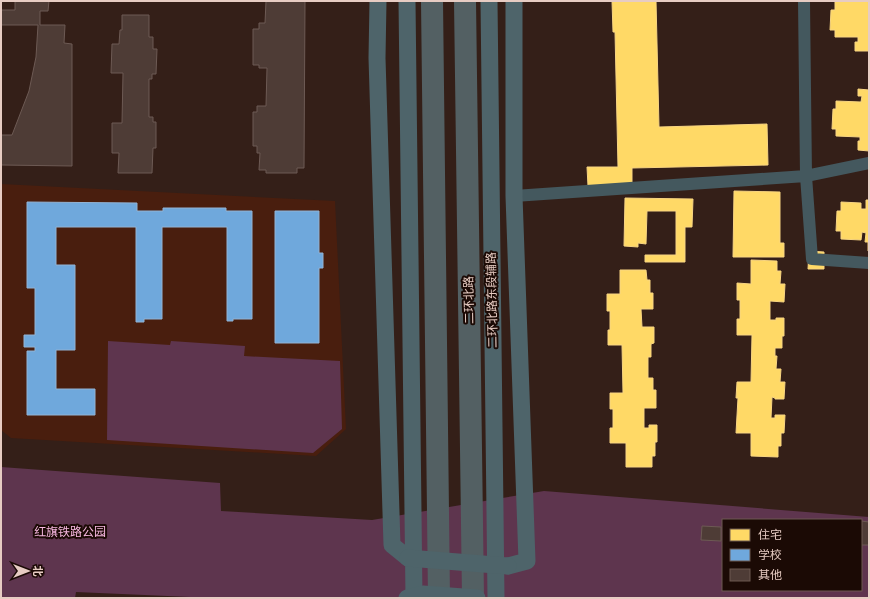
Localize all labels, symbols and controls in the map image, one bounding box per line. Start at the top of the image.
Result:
street label: 二环北路东段辅路 [484,252,500,348]
street label: 二环北路 [462,276,476,324]
legend [722,519,862,591]
park label: 红旗铁路公园 [34,525,106,539]
text: 住宅 [758,528,782,542]
text: 学校 [758,548,782,562]
north arrow [8,551,48,591]
text: 北 [31,566,44,577]
text: 其他 [758,568,782,582]

